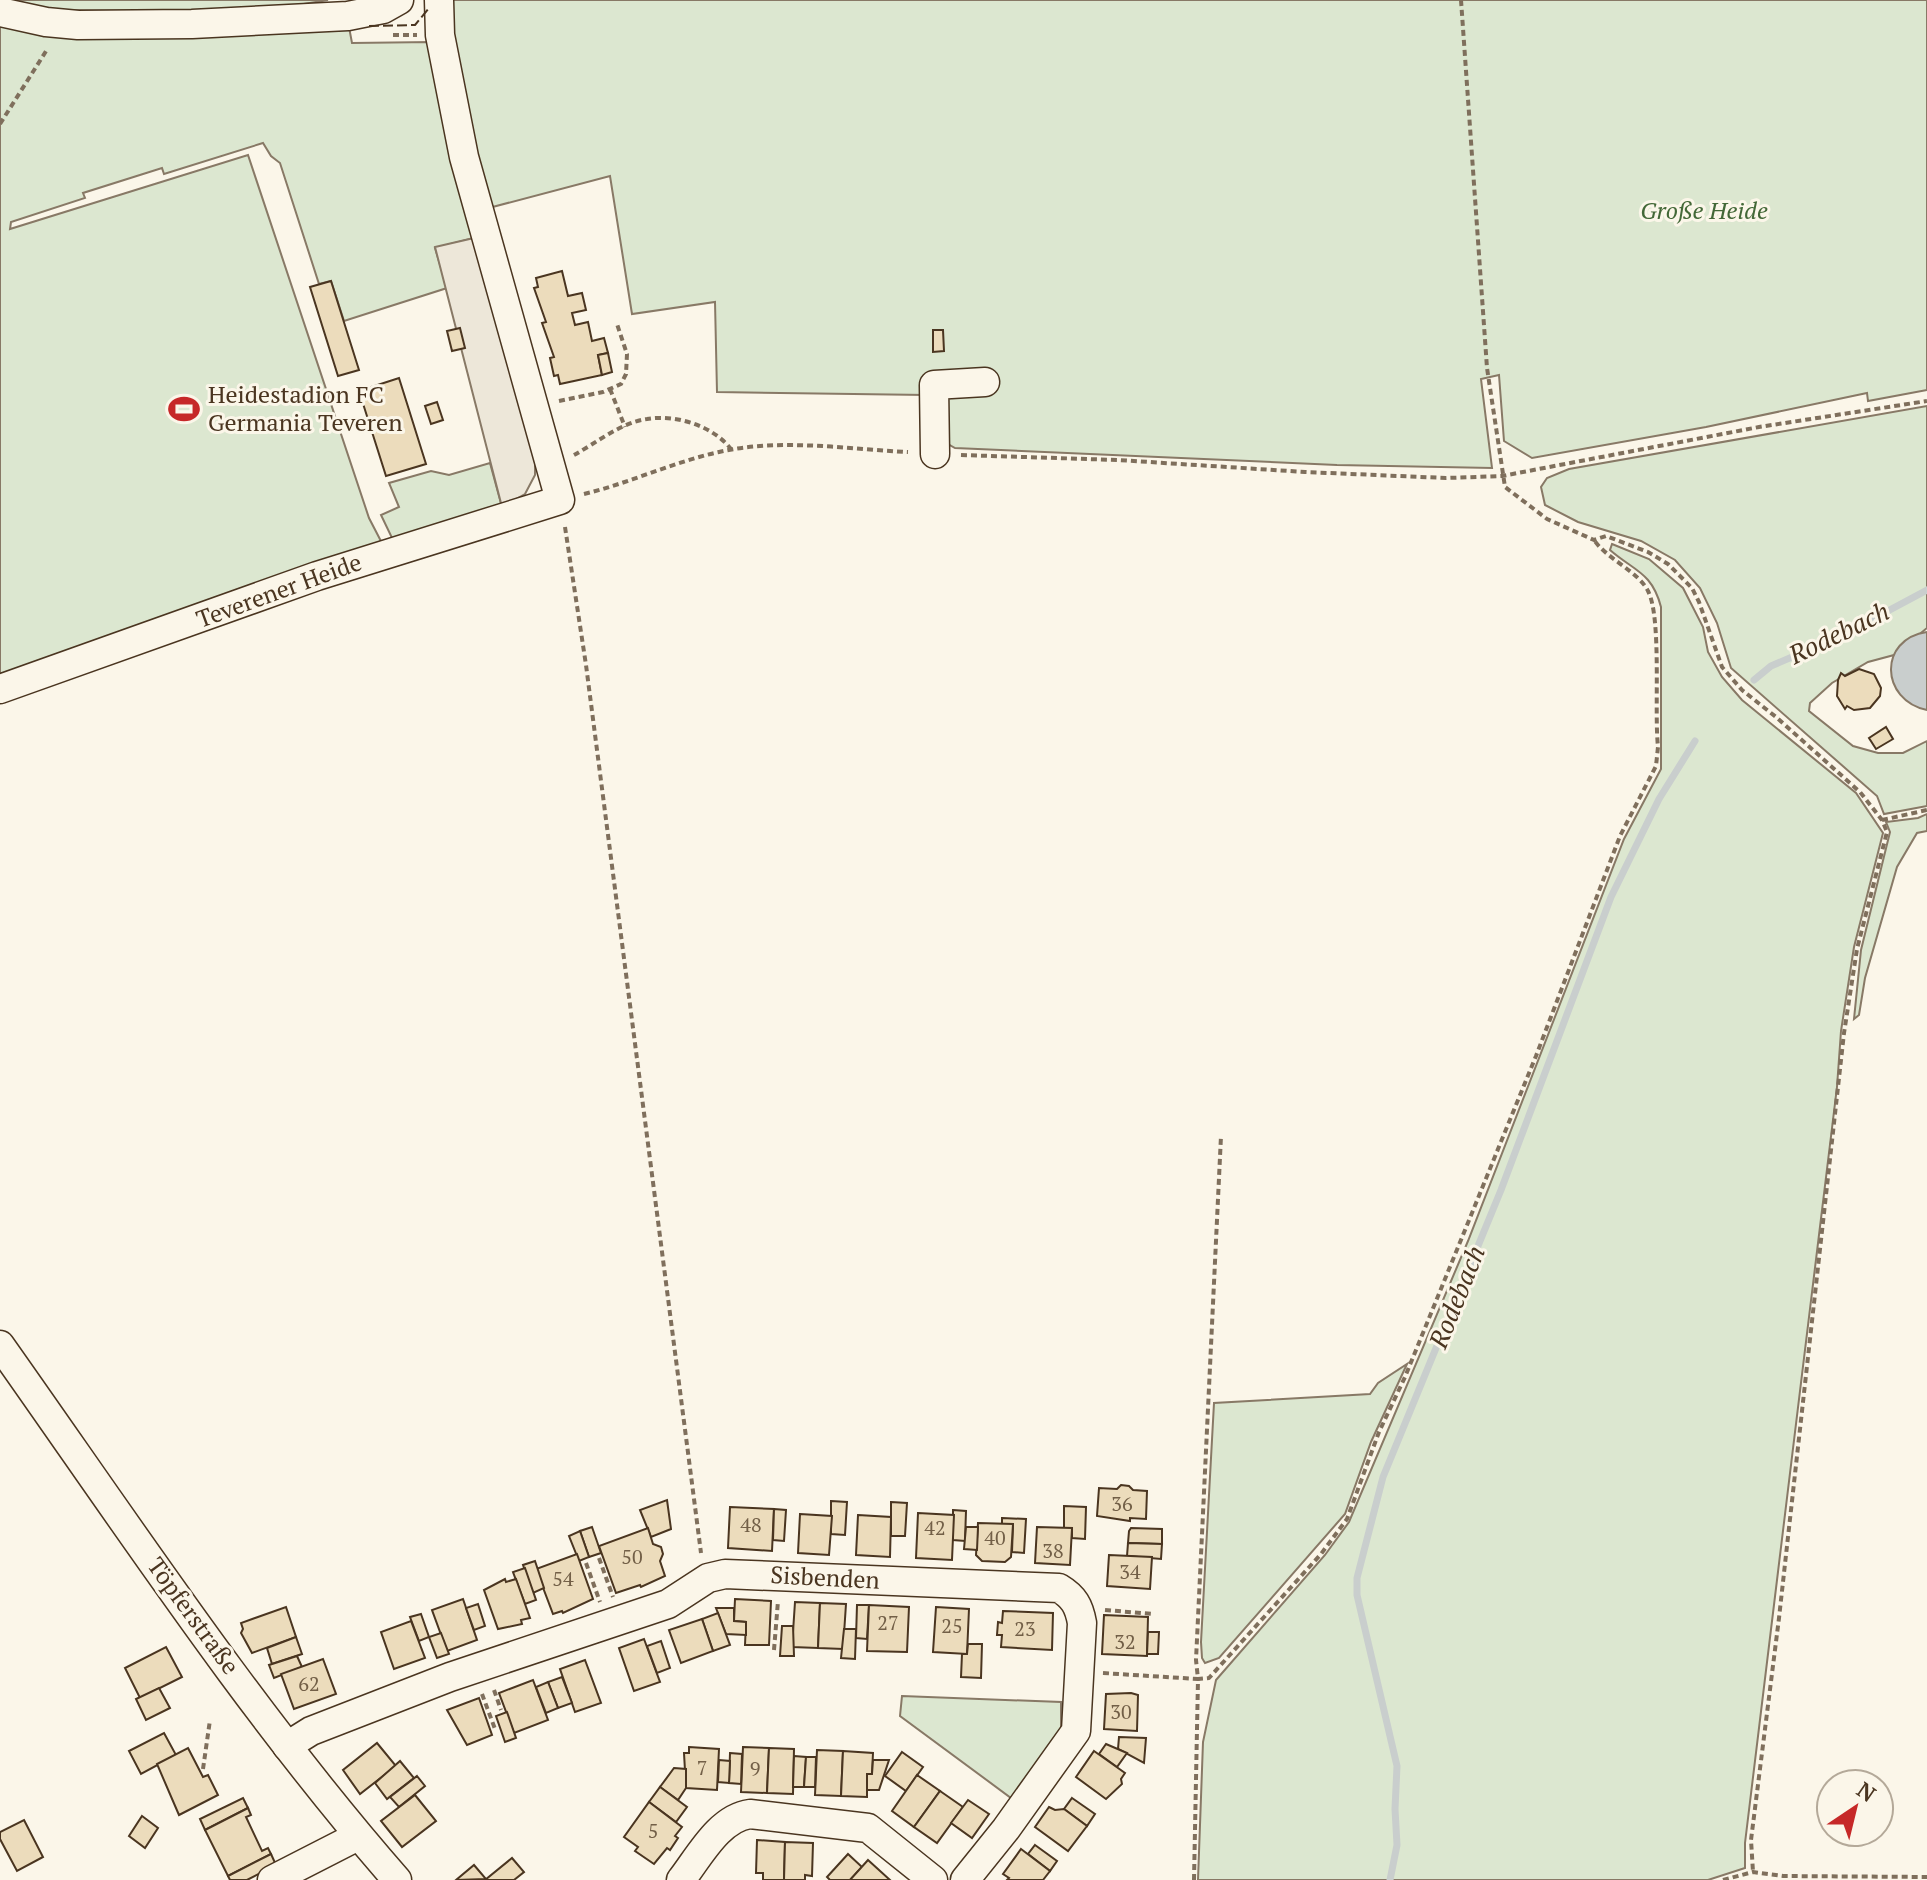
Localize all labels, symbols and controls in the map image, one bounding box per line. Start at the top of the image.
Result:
park label: Große Heide [1640,194,1768,226]
place label: Heidestadion FC Germania Teveren [208,378,402,438]
sports icon: Heidestadion FC Germania Teveren [167,392,201,426]
street label: Teverener Heide [192,545,366,635]
water label: Rodebach [1782,593,1894,671]
water label: Rodebach [1420,1240,1492,1354]
house number: 36 [1111,1490,1133,1517]
house number: 48 [740,1511,762,1538]
house number: 42 [924,1514,946,1541]
house number: 40 [984,1524,1006,1551]
house number: 38 [1042,1537,1064,1564]
house number: 50 [621,1543,643,1570]
street label: Töpferstraße [141,1550,247,1680]
street label: Sisbenden [770,1558,881,1596]
house number: 34 [1119,1558,1141,1585]
house number: 54 [552,1565,574,1592]
house number: 27 [877,1609,899,1636]
house number: 25 [941,1612,963,1639]
house number: 23 [1014,1615,1036,1642]
house number: 32 [1114,1628,1136,1655]
house number: 62 [298,1670,320,1697]
house number: 30 [1110,1698,1132,1725]
house number: 7 [697,1754,707,1781]
house number: 9 [750,1755,760,1782]
north arrow [1815,1768,1895,1848]
text: N [1852,1775,1882,1808]
house number: 5 [648,1817,658,1844]

